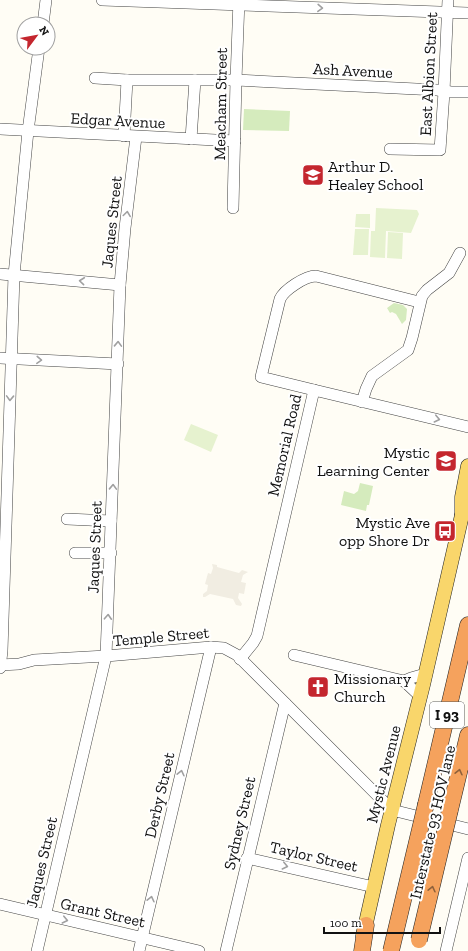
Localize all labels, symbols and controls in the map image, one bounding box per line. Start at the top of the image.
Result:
one-way arrow [317,3,323,12]
street label: East Albion Street [416,12,441,136]
north arrow [16,16,56,56]
text: N [36,24,52,38]
street label: Meacham Street [210,47,231,161]
street label: Ash Avenue [313,59,393,82]
street label: Edgar Avenue [70,109,166,132]
place label: Arthur D. Healey School [328,157,423,194]
school or university icon: Arthur D. Healey School [300,162,326,188]
street label: Jaques Street [97,175,126,269]
one-way arrow [122,211,131,217]
one-way arrow [79,277,85,286]
one-way arrow [114,341,123,347]
one-way arrow [36,356,42,364]
street label: Memorial Road [263,392,306,498]
one-way arrow [6,395,14,401]
one-way arrow [434,415,440,423]
place label: Mystic Learning Center [317,443,430,480]
school or university icon: Mystic Learning Center [433,448,459,474]
one-way arrow [108,484,117,490]
street label: Jaques Street [83,500,106,594]
place label: Mystic Ave opp Shore Dr [339,513,430,550]
bus stop icon: Mystic Ave opp Shore Dr [432,518,458,544]
one-way arrow [103,614,112,620]
street label: Temple Street [112,623,210,650]
place label: Missionary Church [334,669,412,706]
church icon: Missionary Church [305,674,331,700]
road number: I 93 [430,702,464,728]
street label: Mystic Avenue [362,723,405,825]
street label: Interstate 93 HOV lane [406,743,459,901]
street label: Derby Street [140,750,179,840]
one-way arrow [455,769,463,775]
one-way arrow [176,770,185,777]
street label: Sydney Street [220,775,259,872]
street label: Jaques Street [22,815,61,909]
street label: Taylor Street [268,837,360,876]
one-way arrow [282,862,289,870]
one-way arrow [427,885,435,892]
street label: Grant Street [59,894,147,931]
one-way arrow [147,896,155,903]
scale bar [324,909,440,935]
one-way arrow [62,916,68,924]
text: 100 m [330,916,362,930]

